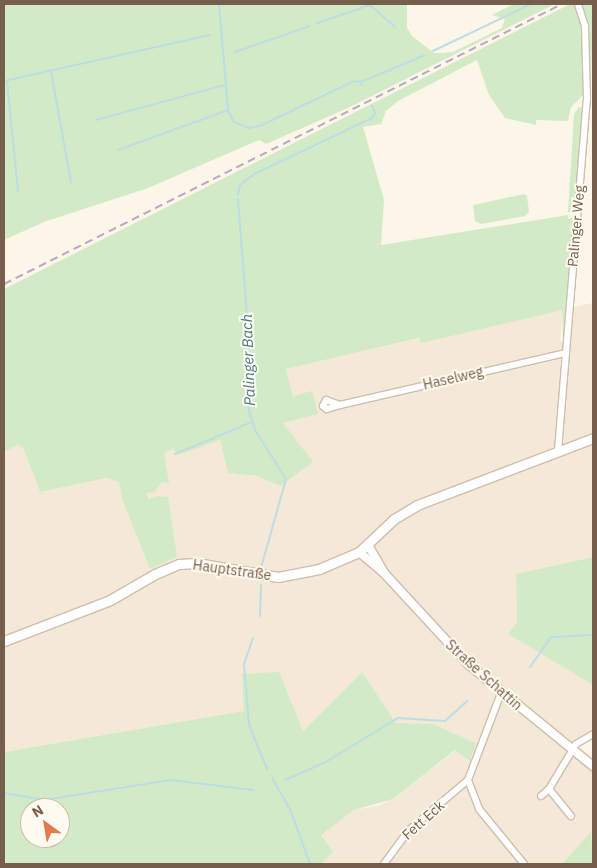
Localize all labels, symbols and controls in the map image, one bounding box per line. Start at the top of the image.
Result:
street label: Palinger Weg [564,184,588,268]
water label: Palinger Bach [237,314,259,406]
street label: Haselweg [421,363,485,393]
street label: Hauptstraße [192,556,272,584]
street label: Straße Schattin [442,636,526,714]
street label: Fett Eck [399,797,447,843]
north arrow [20,798,70,848]
text: N [29,801,47,821]

